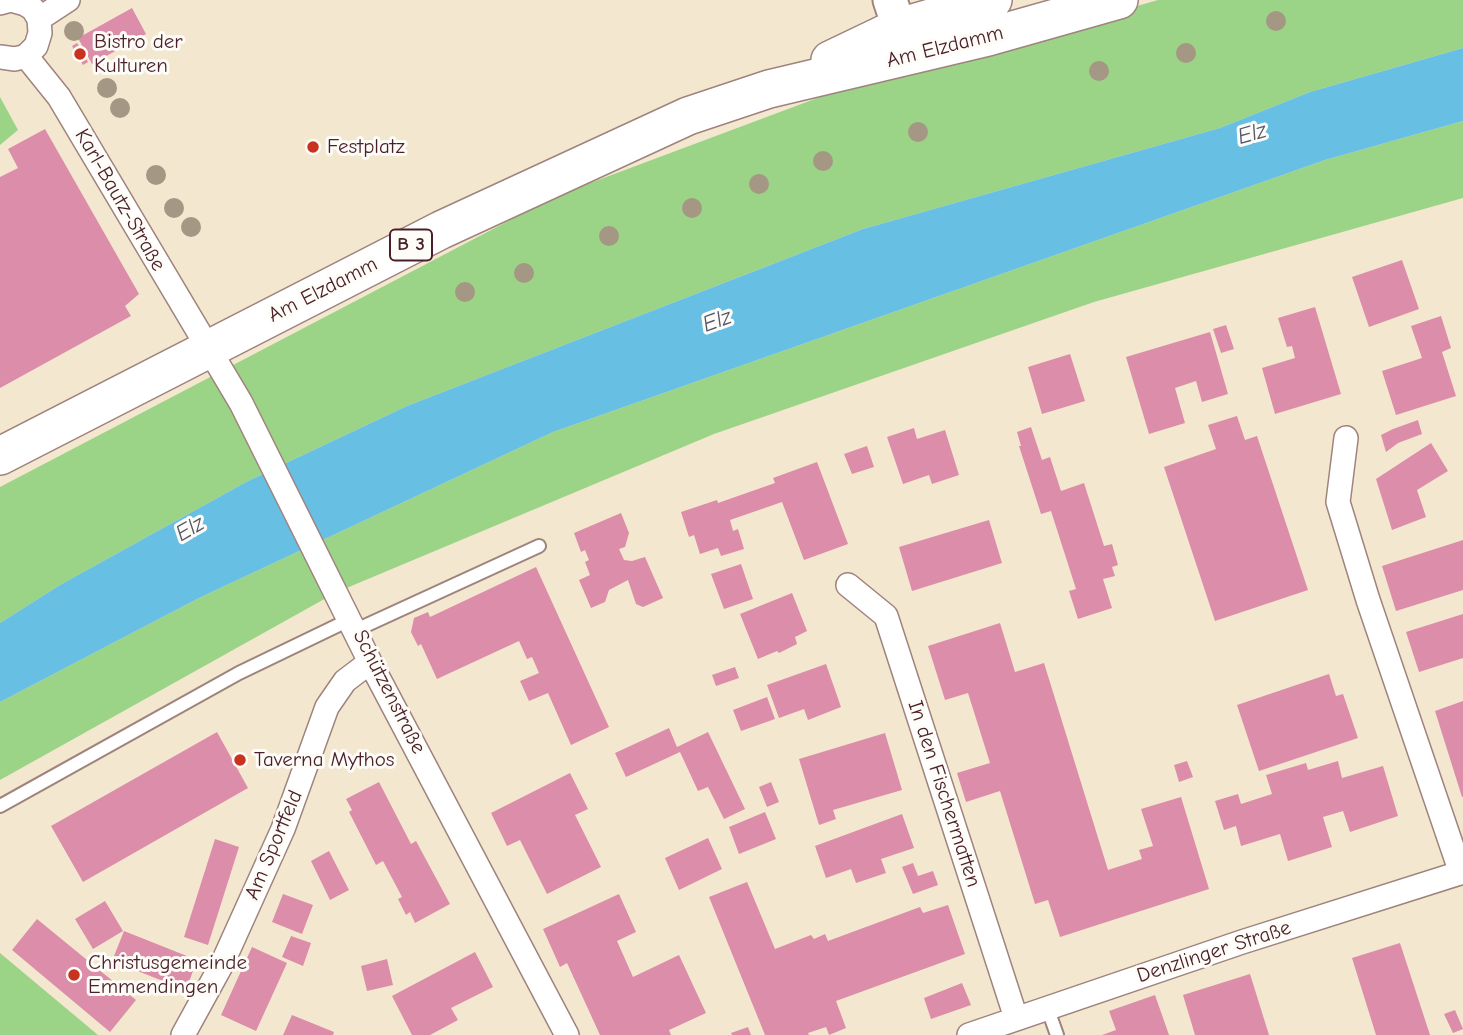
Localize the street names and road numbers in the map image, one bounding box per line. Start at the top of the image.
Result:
street label: Am Elzdamm [884,20,1006,74]
street label: Karl-Bautz-Straße [69,124,171,276]
road number: B 3 [390,230,432,260]
street label: Am Elzdamm [264,252,382,328]
street label: Schützenstraße [347,626,431,758]
street label: In den Fischermatten [902,698,986,890]
street label: Am Sportfeld [240,786,308,904]
street label: Denzlinger Straße [1134,915,1294,989]

